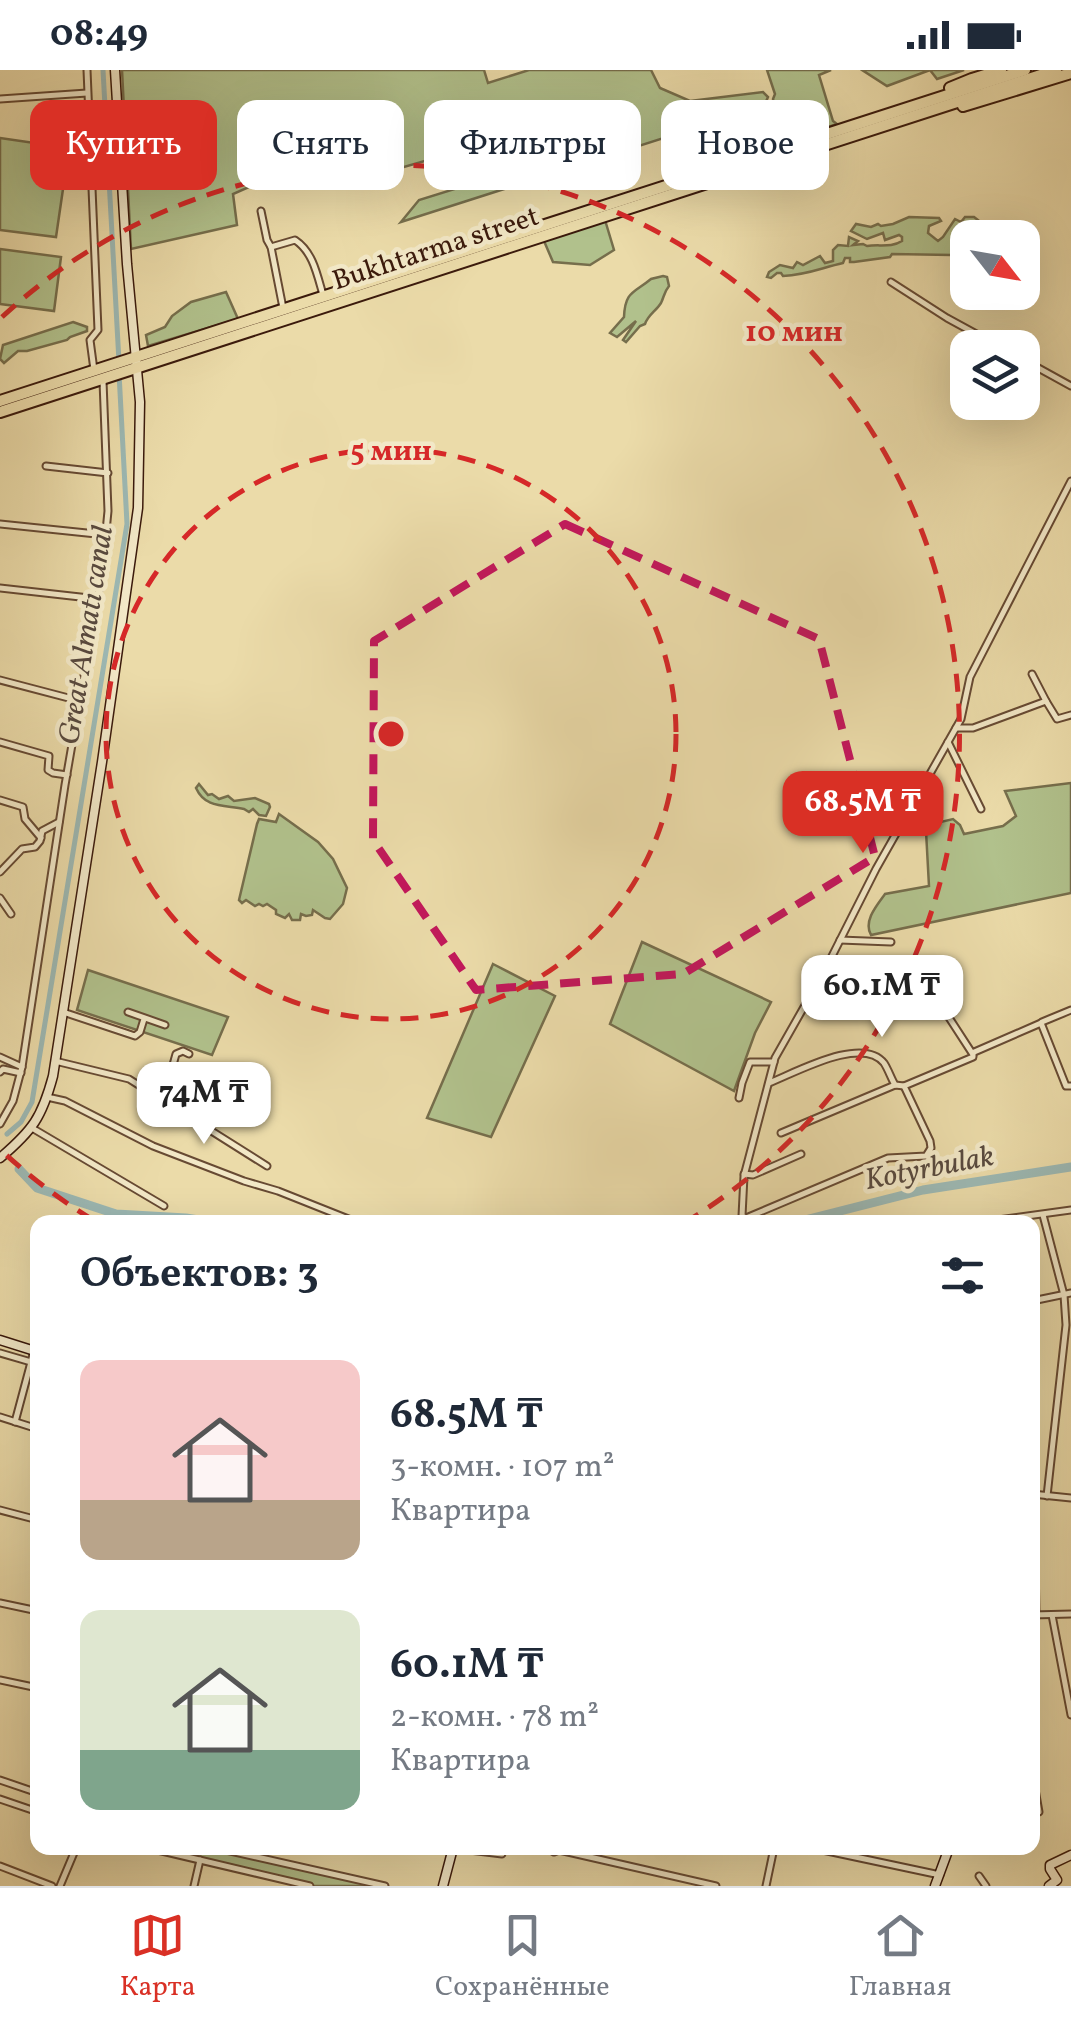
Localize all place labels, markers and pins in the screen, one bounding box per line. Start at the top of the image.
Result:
centre of rings [373,716,409,752]
pin: 68.5M ₸ [771,771,955,856]
pin: 60.1M ₸ [790,955,974,1040]
pin: 74M ₸ [134,1062,274,1147]

